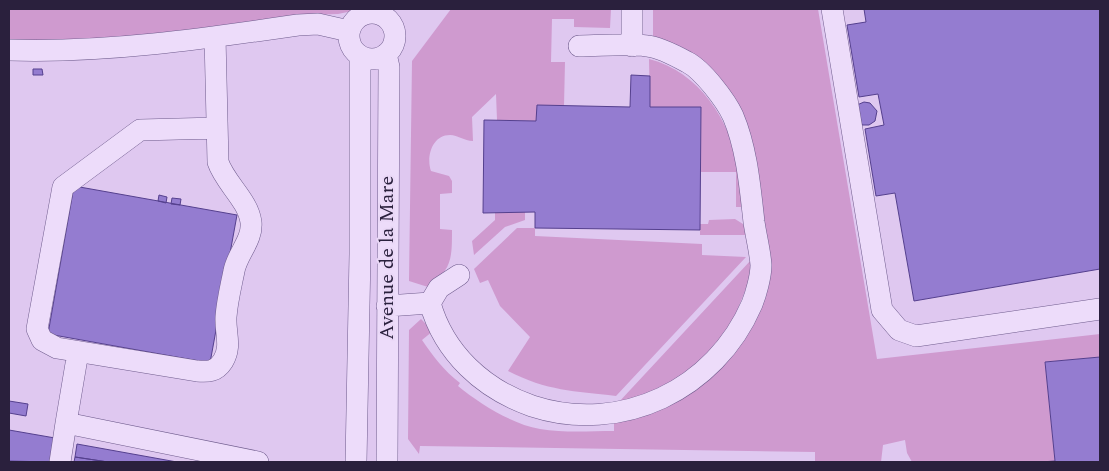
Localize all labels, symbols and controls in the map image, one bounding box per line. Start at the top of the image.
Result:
street label: Avenue de la Mare [372,176,402,340]

